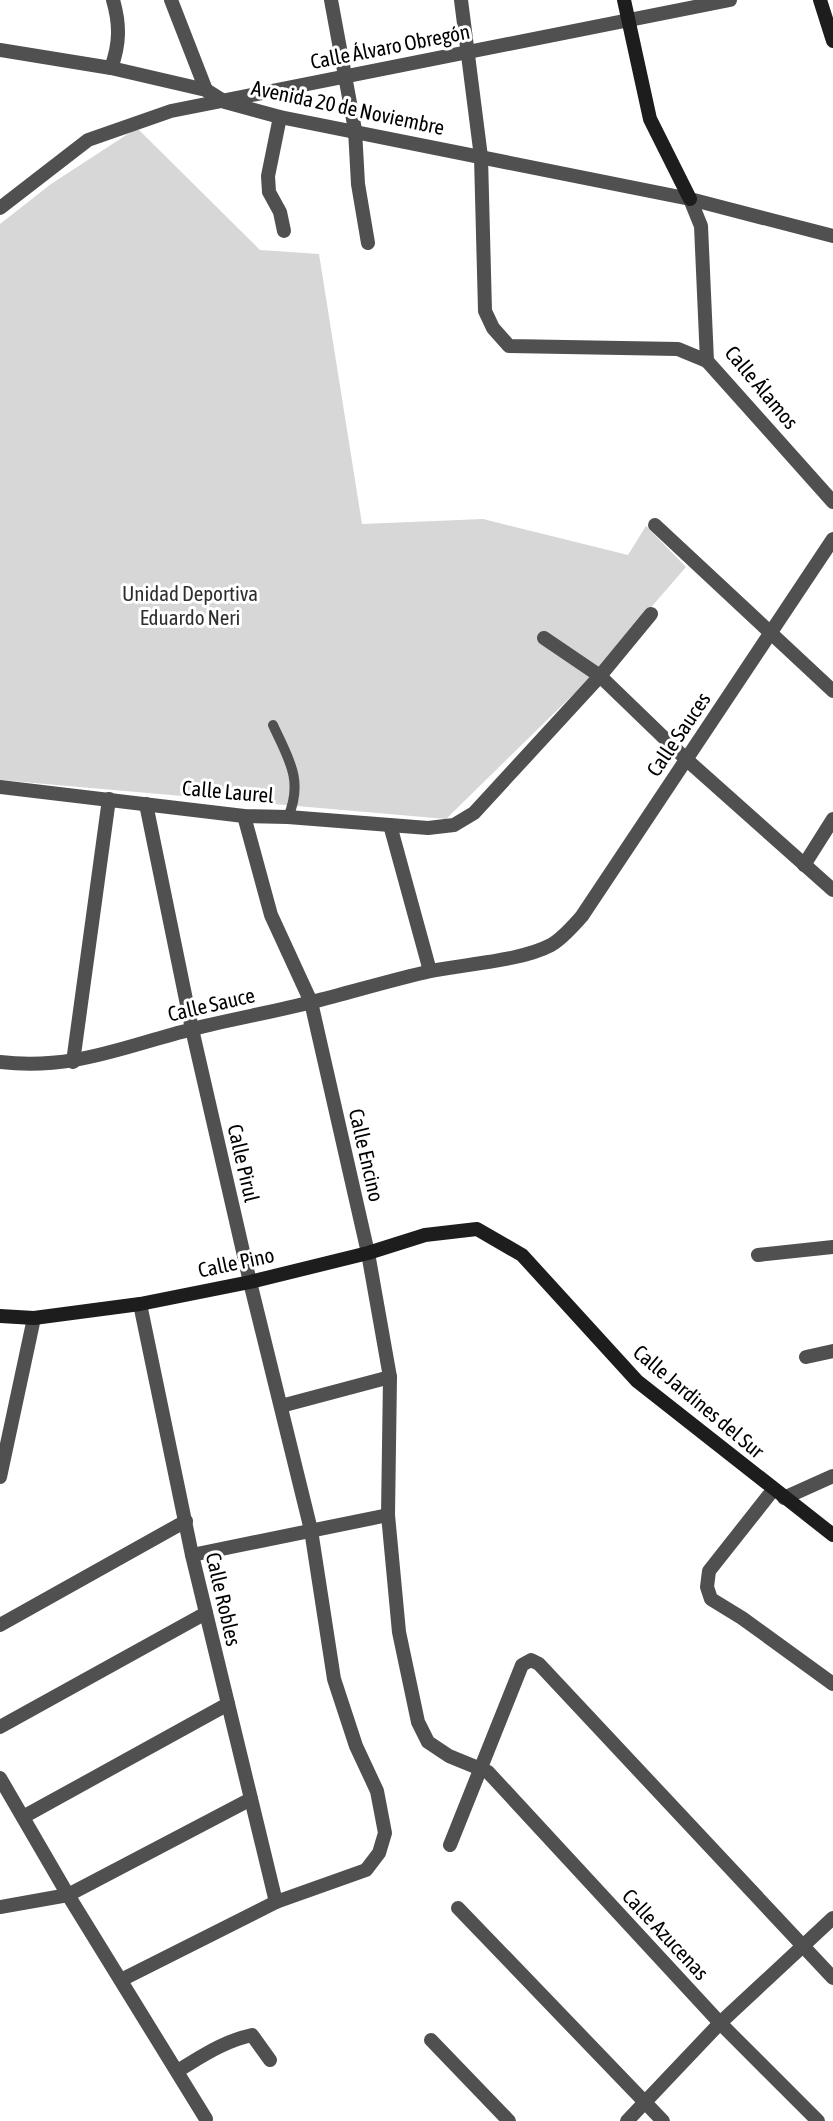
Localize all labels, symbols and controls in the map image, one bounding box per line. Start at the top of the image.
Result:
street label: Calle Álvaro Obregón [308,19,472,73]
street label: Avenida 20 de Noviembre [249,75,447,139]
street label: Calle Álamos [720,341,804,433]
park label: Unidad Deportiva Eduardo Neri [122,581,258,629]
street label: Calle Sauces [641,687,715,781]
street label: Calle Laurel [181,775,275,807]
street label: Calle Sauce [165,982,257,1026]
street label: Calle Encino [345,1106,389,1204]
street label: Calle Pirul [223,1122,265,1205]
street label: Calle Pino [196,1242,276,1282]
street label: Calle Jardines del Sur [629,1339,770,1463]
street label: Calle Robles [202,1550,246,1648]
street label: Calle Azucenas [618,1884,714,1984]

